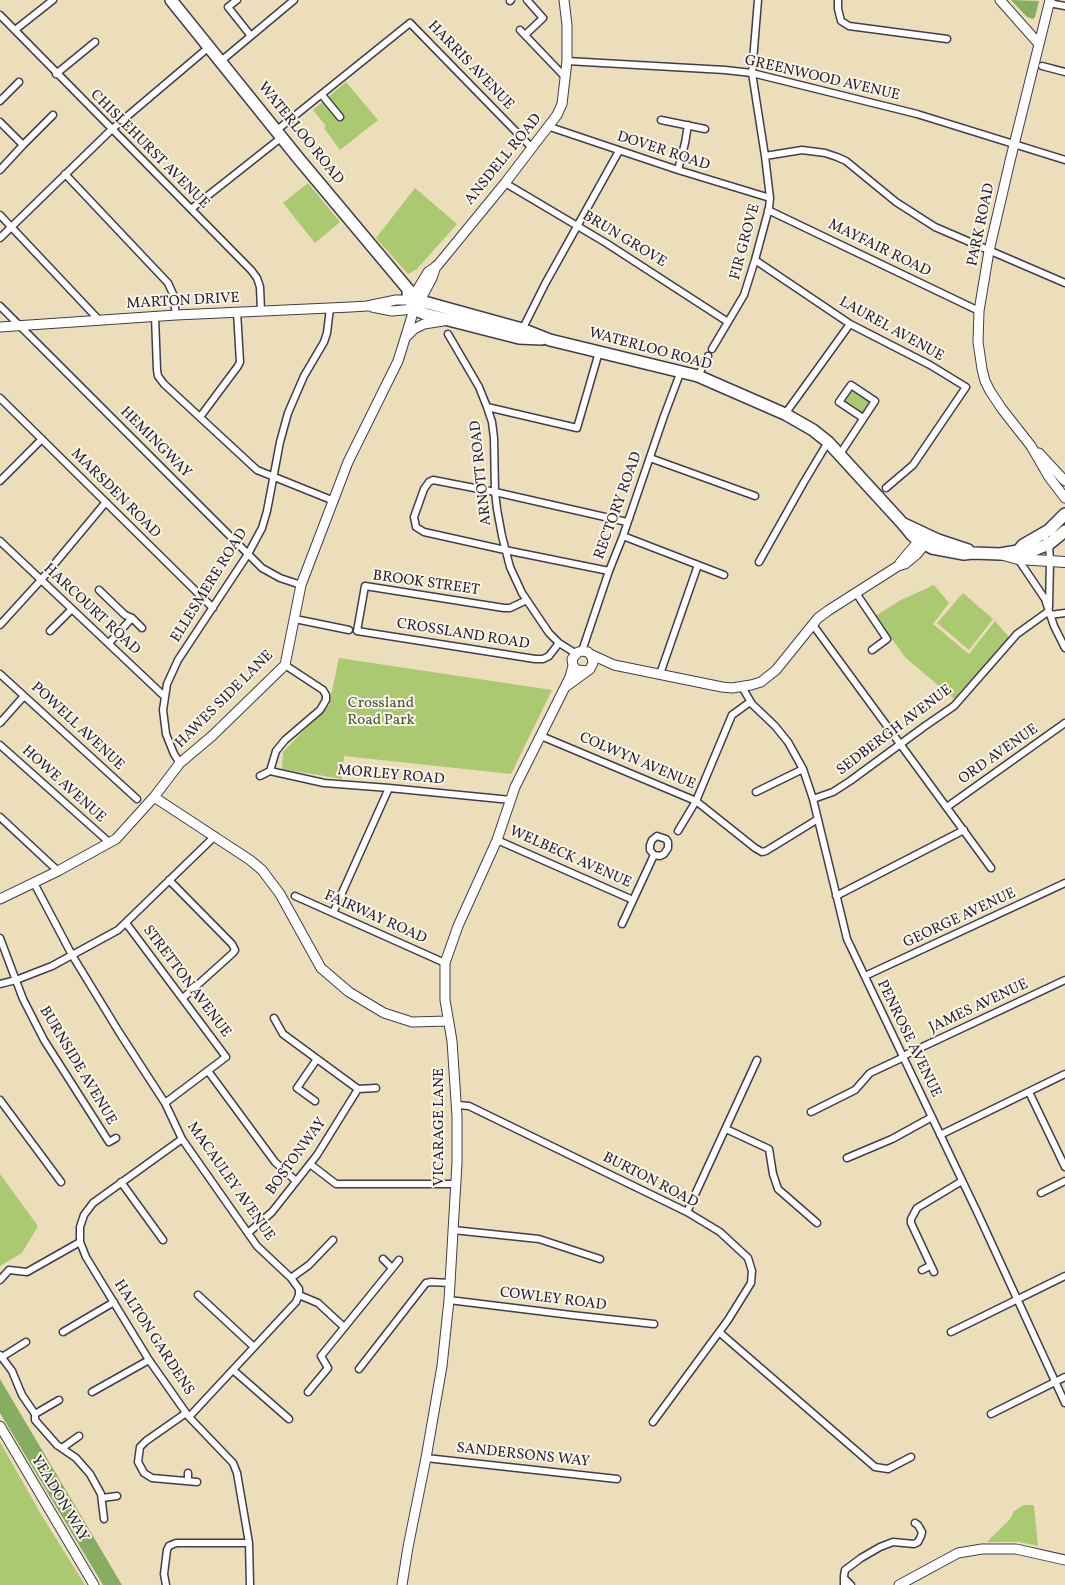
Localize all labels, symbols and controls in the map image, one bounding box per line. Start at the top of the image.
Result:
street label: HARRIS AVENUE [423,18,517,114]
street label: GREENWOOD AVENUE [743,52,901,106]
street label: WATERLOO ROAD [253,79,347,189]
street label: CHISLEHURST AVENUE [86,87,212,213]
street label: ANSDELL ROAD [462,111,546,209]
street label: DOVER ROAD [614,129,712,175]
street label: PARK ROAD [964,182,1000,268]
street label: FIR GROVE [727,202,765,282]
street label: BRUN GROVE [579,208,669,272]
street label: MAYFAIR ROAD [825,216,933,282]
street label: MARTON DRIVE [126,290,240,314]
street label: LAUREL AVENUE [835,294,947,366]
street label: WATERLOO ROAD [587,325,713,375]
street label: HEMINGWAY [116,404,194,482]
street label: ARNOTT ROAD [468,419,496,527]
street label: MARSDEN ROAD [66,445,164,543]
street label: RECTORY ROAD [591,450,647,562]
street label: ELLESMERE ROAD [168,526,252,646]
street label: HARCOURT ROAD [39,560,143,660]
street label: BROOK STREET [372,568,480,600]
street label: CROSSLAND ROAD [395,616,531,654]
street label: HAWES SIDE LANE [172,647,278,753]
street label: POWELL AVENUE [27,679,127,775]
street label: SEDBERGH AVENUE [834,682,956,780]
park label: Crossland Road Park [347,695,415,730]
street label: ORD AVENUE [956,721,1042,789]
street label: COLWYN AVENUE [576,729,698,795]
street label: HOWE AVENUE [17,743,109,827]
street label: MORLEY ROAD [337,762,445,790]
street label: WELBECK AVENUE [506,823,634,893]
street label: GEORGE AVENUE [901,885,1019,953]
street label: FAIRWAY ROAD [321,887,429,949]
street label: STRETTON AVENUE [138,923,234,1041]
street label: JAMES AVENUE [926,976,1032,1038]
street label: PENROSE AVENUE [872,977,944,1101]
street label: BURNSIDE AVENUE [34,1003,120,1129]
street label: VICARAGE LANE [431,1068,449,1186]
street label: BOSTONWAY [263,1115,331,1199]
street label: MACAULEY AVENUE [182,1119,278,1245]
street label: BURTON ROAD [599,1149,701,1213]
street label: HALTON GARDENS [109,1277,197,1399]
street label: COWLEY ROAD [499,1285,607,1315]
street label: SANDERSONS WAY [455,1440,591,1472]
street label: YEADON WAY [26,1453,92,1545]

